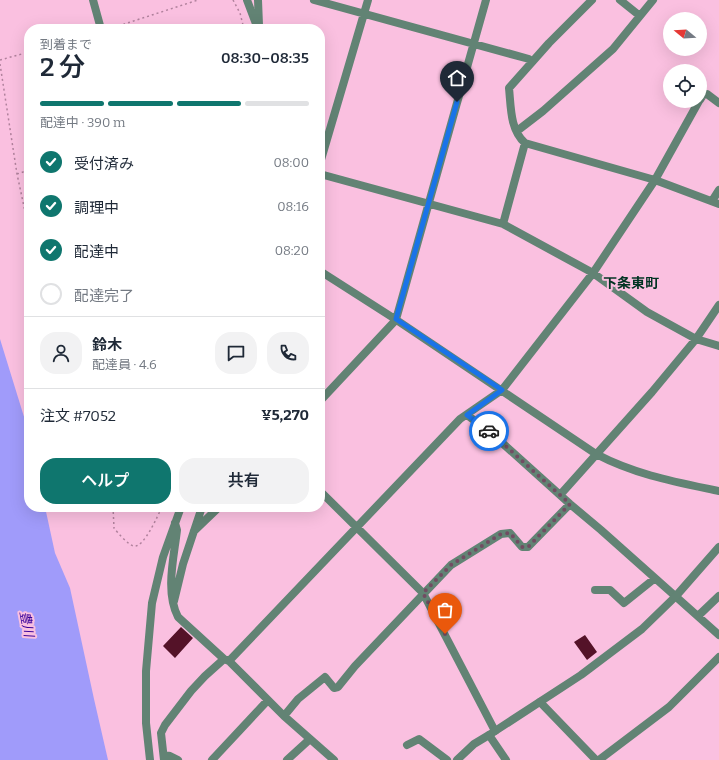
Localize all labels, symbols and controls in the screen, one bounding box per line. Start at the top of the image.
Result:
north arrow [663,12,707,56]
map controls [663,12,707,108]
text: 到着まで [40,37,92,52]
text: 08:30–08:35 [221,49,309,67]
text: 2 分 [40,52,85,83]
pin [440,61,474,102]
button: locate [663,64,707,108]
icon: home [446,67,468,89]
text: 配達中 · 390 m [40,115,125,130]
icon: check [40,151,62,173]
text: 受付済み [74,155,134,173]
text: 08:00 [273,155,309,170]
icon: check [40,195,62,217]
text: 調理中 [74,199,119,217]
text: 08:16 [277,199,309,214]
icon: check [40,239,62,261]
text: 配達中 [74,243,119,261]
text: 08:20 [275,243,309,258]
district label: 下条東町 [603,275,659,292]
text: 配達完了 [74,287,134,305]
button: person [40,332,82,374]
button: chat [215,332,257,374]
button: phone [267,332,309,374]
text: 鈴木 [92,336,122,354]
text: 配達員 · 4.6 [92,357,157,372]
text: ¥5,270 [261,406,309,424]
text: 注文 #7052 [40,407,116,425]
courier [469,411,509,451]
icon: car [478,420,500,442]
button: ヘルプ [40,458,171,504]
button: 共有 [179,458,309,504]
pin [428,593,462,634]
icon: bag [434,599,456,621]
water label: 豊川 [17,610,37,640]

